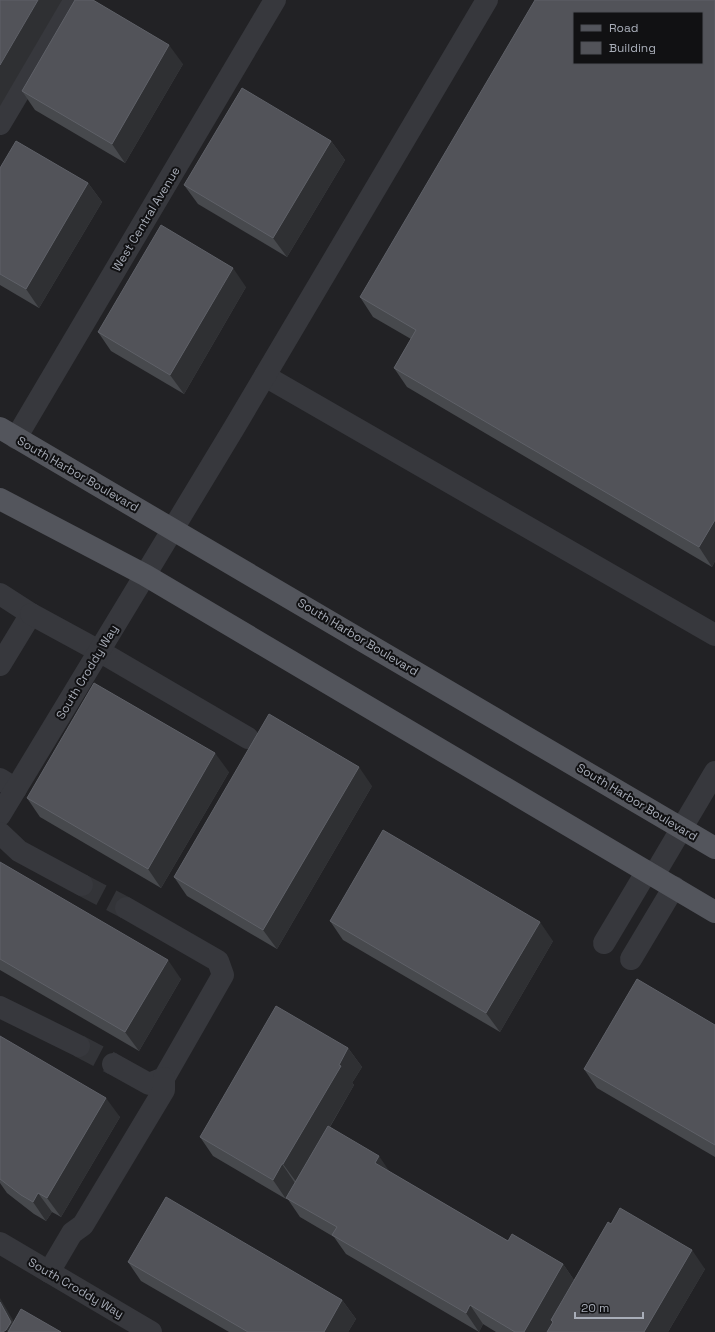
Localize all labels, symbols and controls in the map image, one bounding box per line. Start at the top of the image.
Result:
legend [573,12,703,64]
text: Road [609,20,638,36]
text: Building [609,40,656,56]
street label: West Central Avenue [108,164,184,274]
street label: South Harbor Boulevard [14,433,142,515]
street label: South Harbor Boulevard [295,595,421,679]
street label: South Croddy Way [52,622,122,722]
street label: South Harbor Boulevard [574,760,700,844]
street label: South Croddy Way [25,1254,127,1322]
scale bar [575,1294,643,1320]
text: 20 m [581,1300,609,1316]

